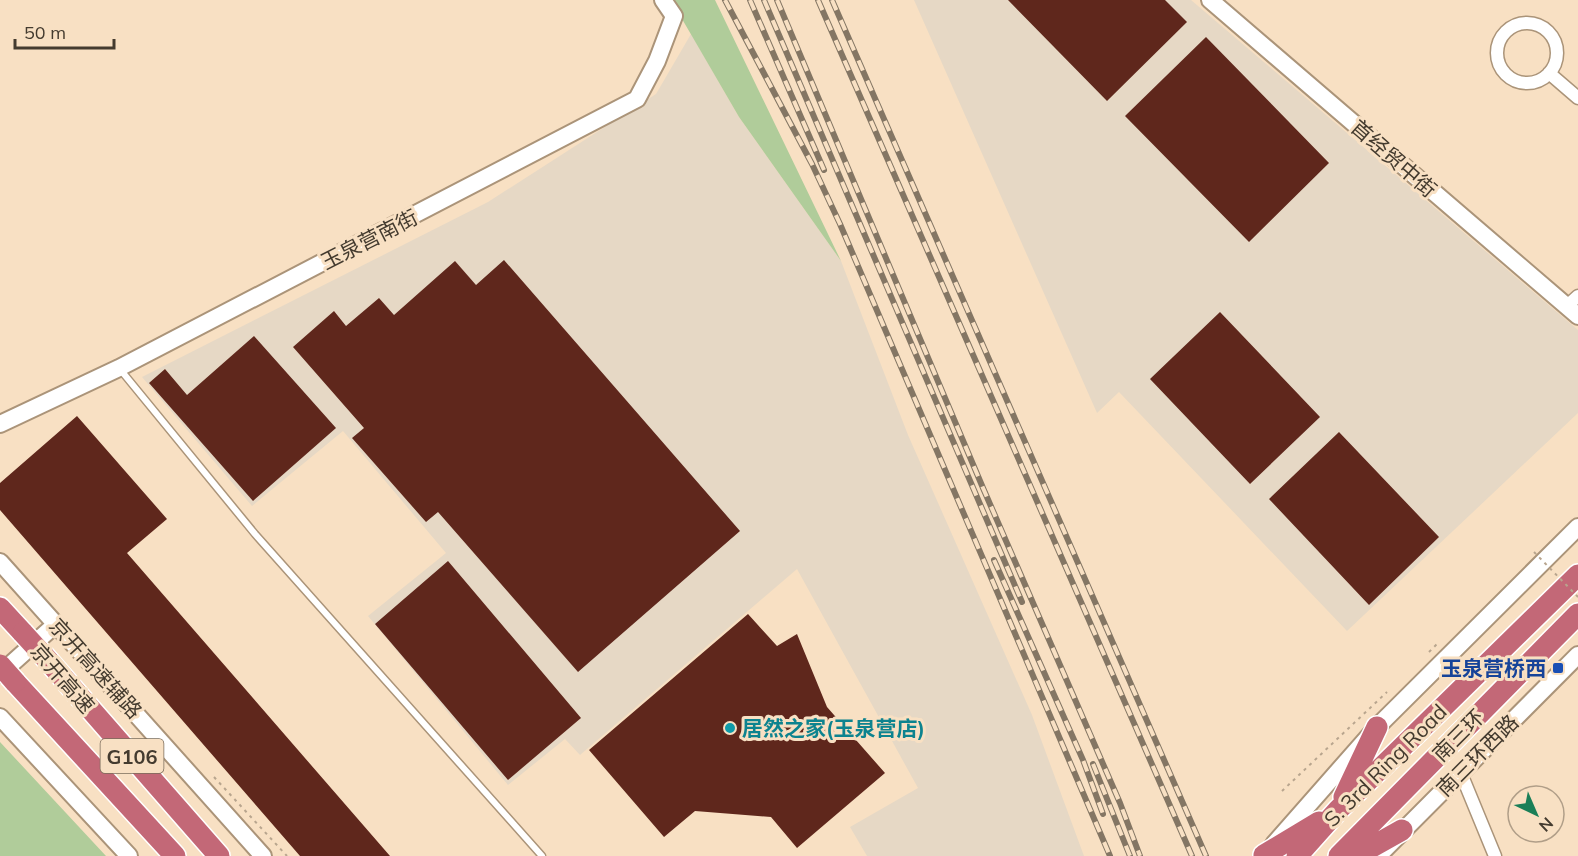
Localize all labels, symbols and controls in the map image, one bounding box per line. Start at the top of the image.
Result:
scale bar [15,12,114,50]
text: 50 m [24,21,66,44]
street label: 首经贸中街 [1346,114,1442,202]
street label: 玉泉营南街 [316,204,422,274]
street label: 京开高速辅路 [44,613,148,723]
street label: 京开高速 [26,638,100,718]
place label: 玉泉营桥西 [1441,655,1546,681]
marker: 玉泉营桥西 [1551,661,1565,675]
street label: S. 3rd Ring Road [1318,698,1452,832]
street label: 南三环 [1427,704,1489,766]
street label: 南三环西路 [1431,709,1523,801]
place label: 居然之家(玉泉营店) [742,715,925,741]
marker: 居然之家(玉泉营店) [723,721,737,735]
road number: G106 [100,739,164,773]
north arrow [1506,784,1566,844]
text: N [1535,813,1558,836]

